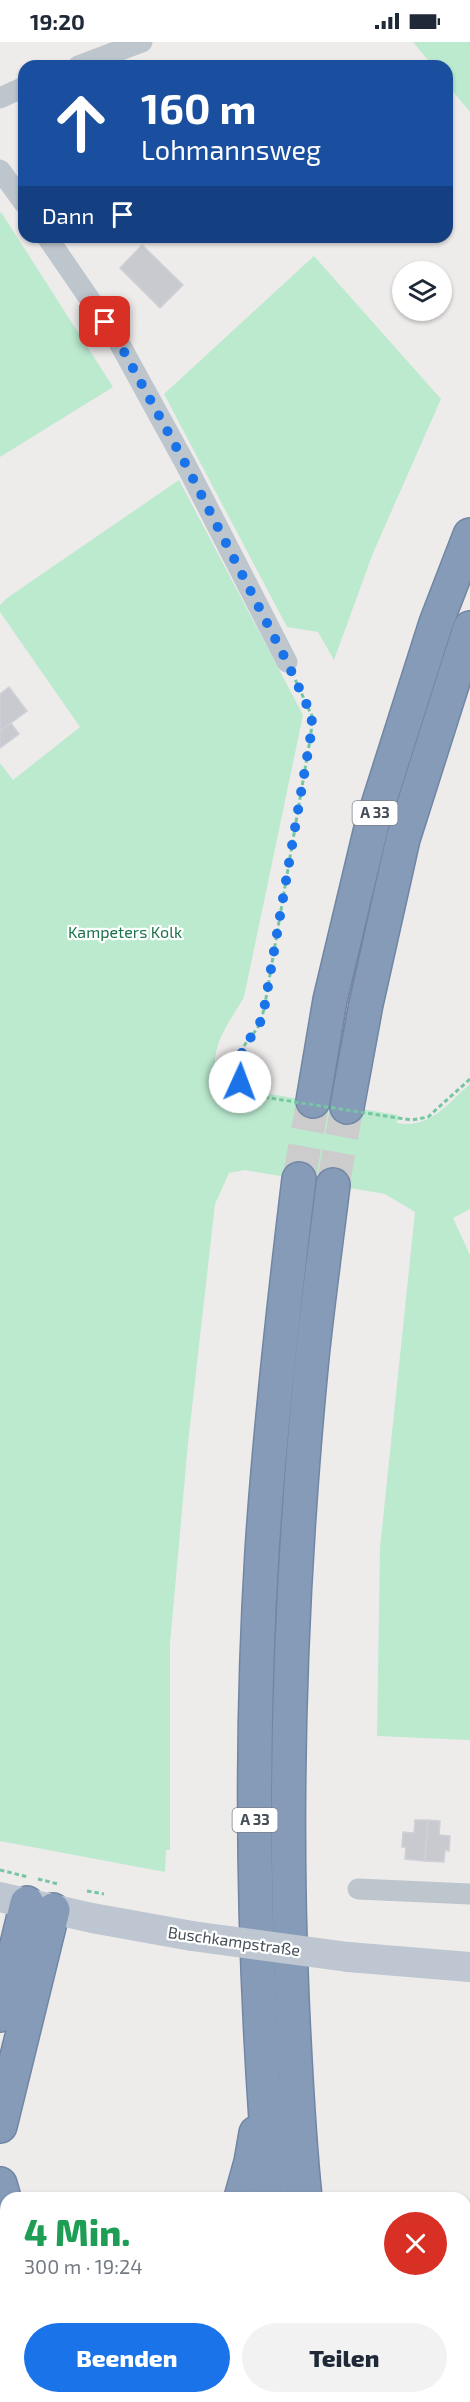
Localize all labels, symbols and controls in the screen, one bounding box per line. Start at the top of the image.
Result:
text: 19:20 [30,8,85,34]
text: 160 m [141,82,257,132]
icon: ahead [42,84,120,162]
text: Lohmannsweg [141,133,321,165]
icon: arrive [106,198,139,231]
text: Dann [42,202,94,228]
map controls [392,261,452,321]
button: layers [392,261,452,321]
pin [79,296,130,347]
icon: arrive [88,305,121,338]
road number: A 33 [352,801,398,825]
park label: Kampeters Kolk [68,922,182,941]
position arrow [208,1050,272,1114]
road number: A 33 [232,1808,278,1832]
street label: Buschkampstraße [167,1922,301,1959]
text: 4 Min. [24,2210,130,2253]
button: close [384,2212,447,2275]
text: 300 m · 19:24 [24,2254,143,2278]
button: Beenden [24,2323,230,2392]
button: Teilen [242,2323,447,2392]

